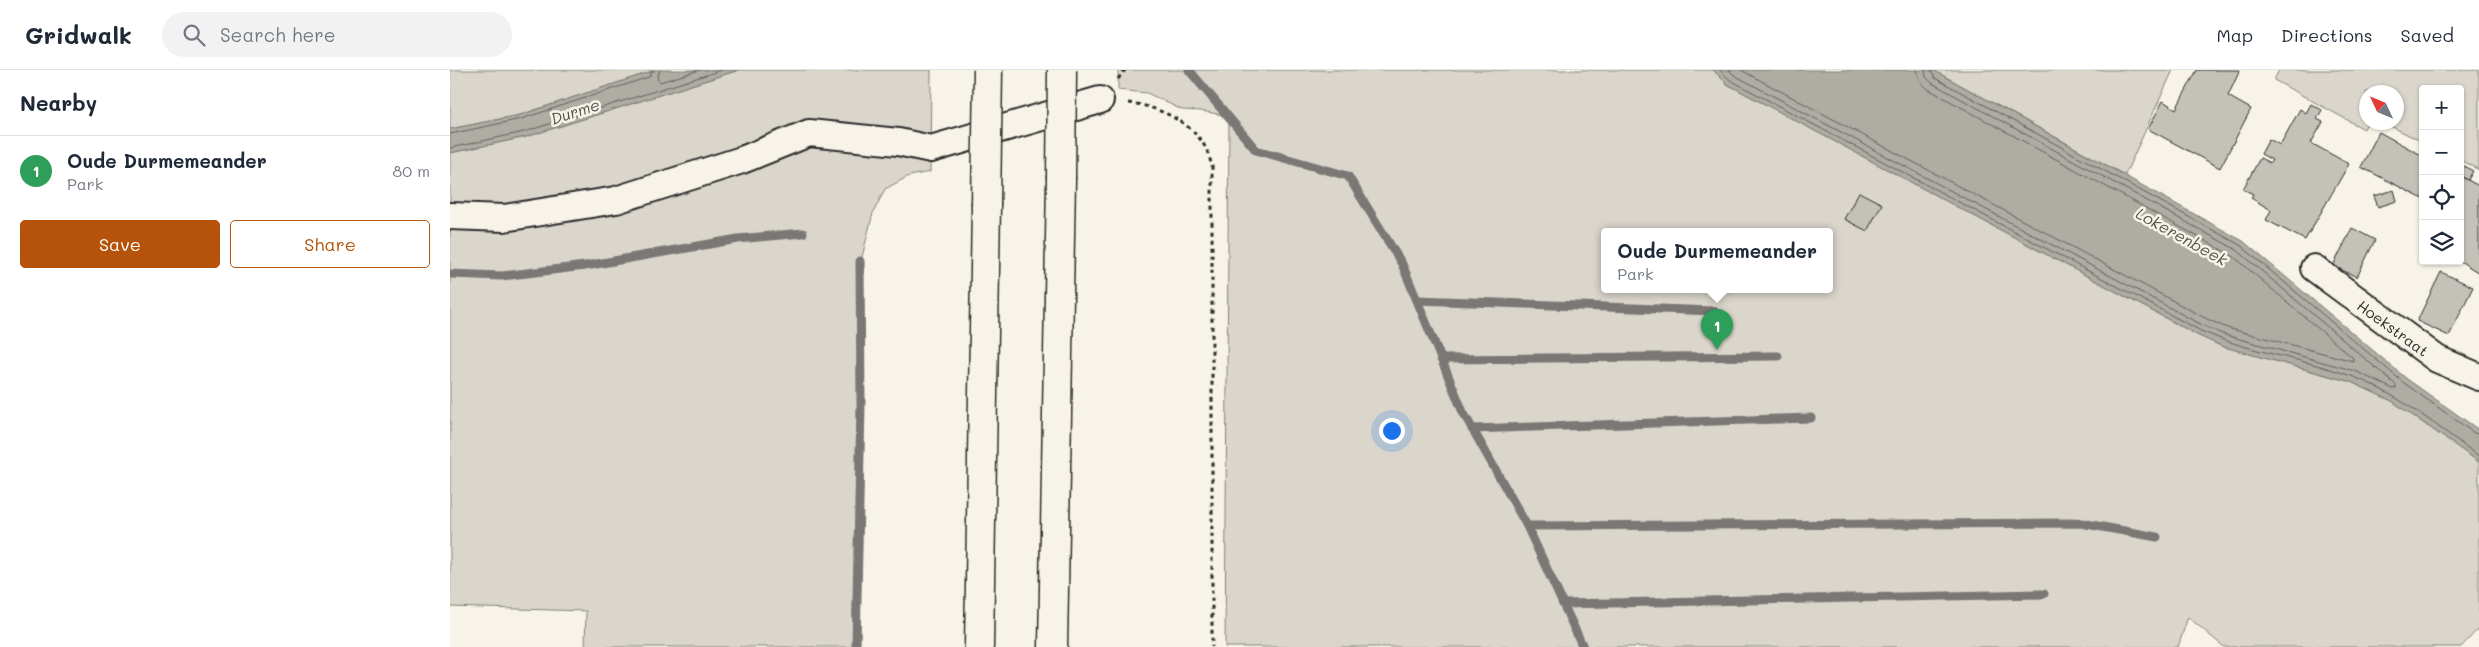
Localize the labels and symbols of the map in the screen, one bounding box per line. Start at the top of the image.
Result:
north arrow [2359,85,2404,130]
water label: Durme [548,93,602,129]
water label: Lokerenbeek [2132,202,2232,270]
street label: Hoekstraat [2353,295,2433,361]
pin: 1 [1701,309,1733,350]
your location [1379,418,1405,444]

